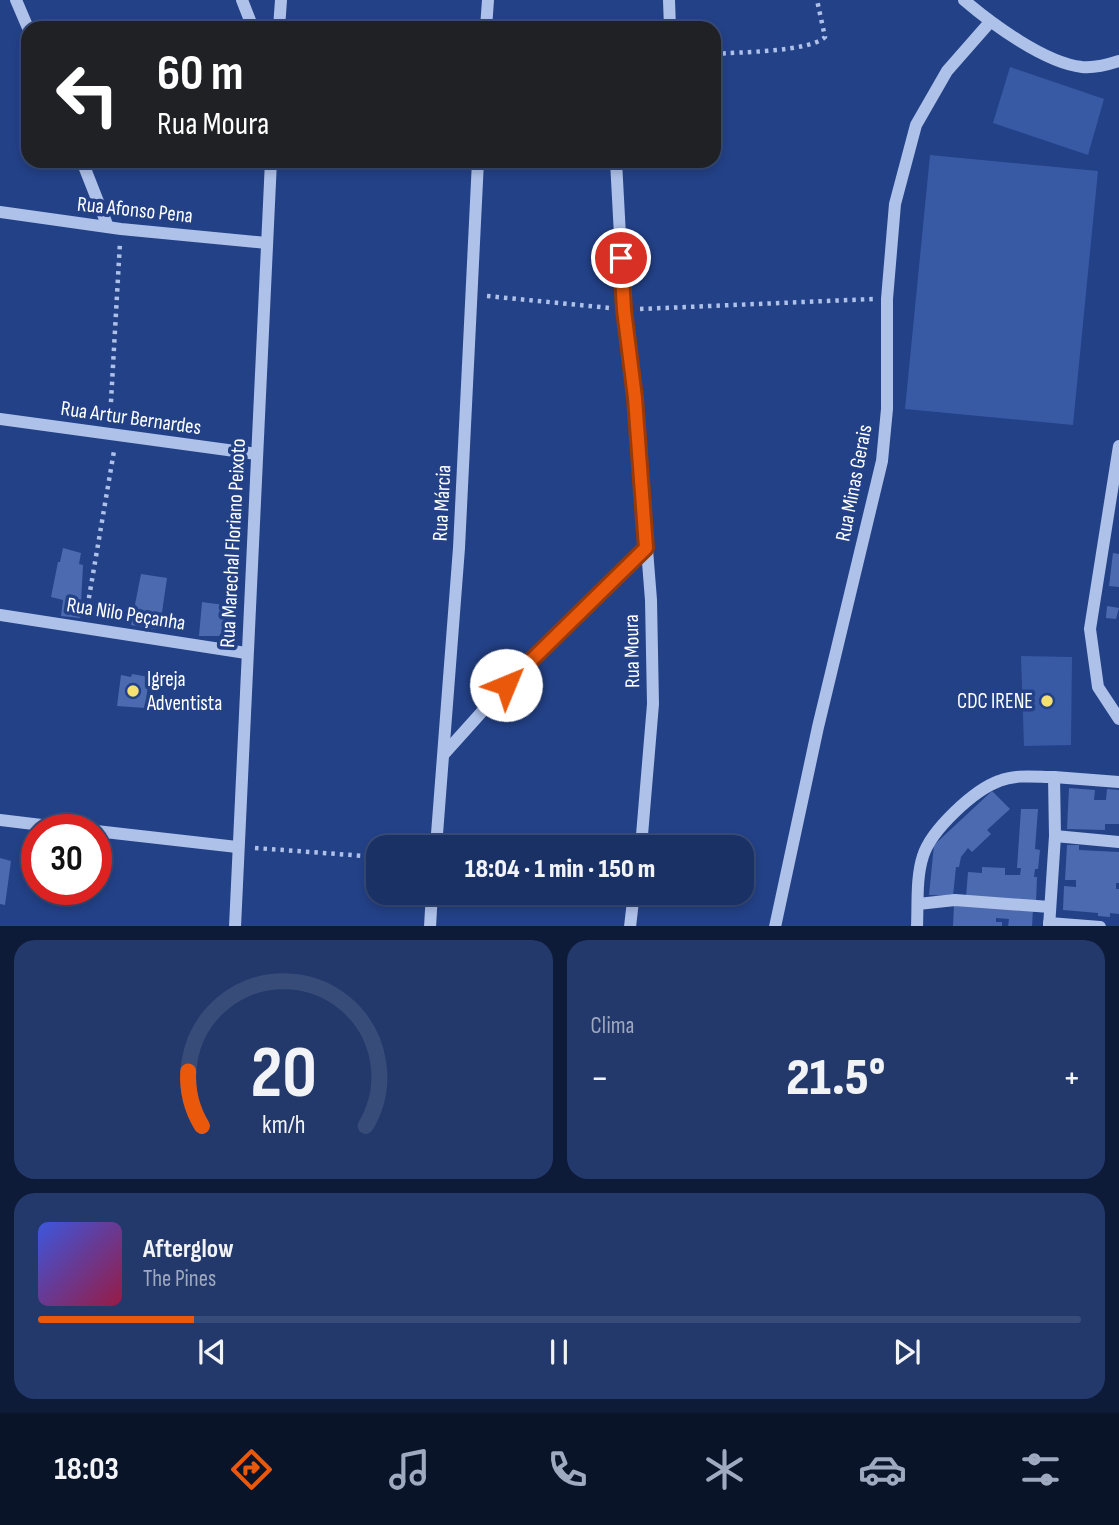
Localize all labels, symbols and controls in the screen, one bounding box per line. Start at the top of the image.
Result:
text: 60 m [157,45,244,104]
icon: left [42,49,133,140]
text: Rua Moura [157,105,269,144]
street label: Rua Afonso Pena [76,191,194,229]
pin [591,228,651,288]
icon: arrive [602,239,640,277]
street label: Rua Artur Bernardes [59,396,203,440]
street label: Rua Minas Gerais [830,422,878,544]
street label: Rua Marechal Floriano Peixoto [215,438,251,648]
street label: Rua Márcia [428,464,456,542]
street label: Rua Nilo Peçanha [65,592,187,636]
street label: Rua Moura [619,614,645,688]
position arrow [469,648,543,722]
place label: Igreja Adventista [146,667,222,716]
marker: Igreja Adventista [125,683,141,699]
place label: CDC IRENE [957,689,1033,714]
marker: CDC IRENE [1039,693,1055,709]
speed limit sign: 30 [21,814,112,905]
text: 18:04 · 1 min · 150 m [465,854,655,885]
text: Clima [591,1012,634,1040]
text: 20 [250,1030,317,1118]
text: 21.5° [786,1047,885,1110]
text: − [591,1056,609,1101]
text: + [1062,1056,1081,1101]
text: km/h [262,1109,305,1140]
text: Afterglow [143,1234,234,1265]
text: The Pines [143,1265,216,1293]
icon: previous [193,1333,231,1371]
icon: pause [540,1333,578,1371]
icon: next [888,1333,926,1371]
icon: directions [227,1445,276,1494]
icon: music [385,1445,434,1494]
icon: phone [543,1445,592,1494]
icon: climate [700,1445,749,1494]
icon: car [858,1445,907,1494]
icon: filters [1016,1445,1065,1494]
text: 18:03 [54,1450,119,1489]

